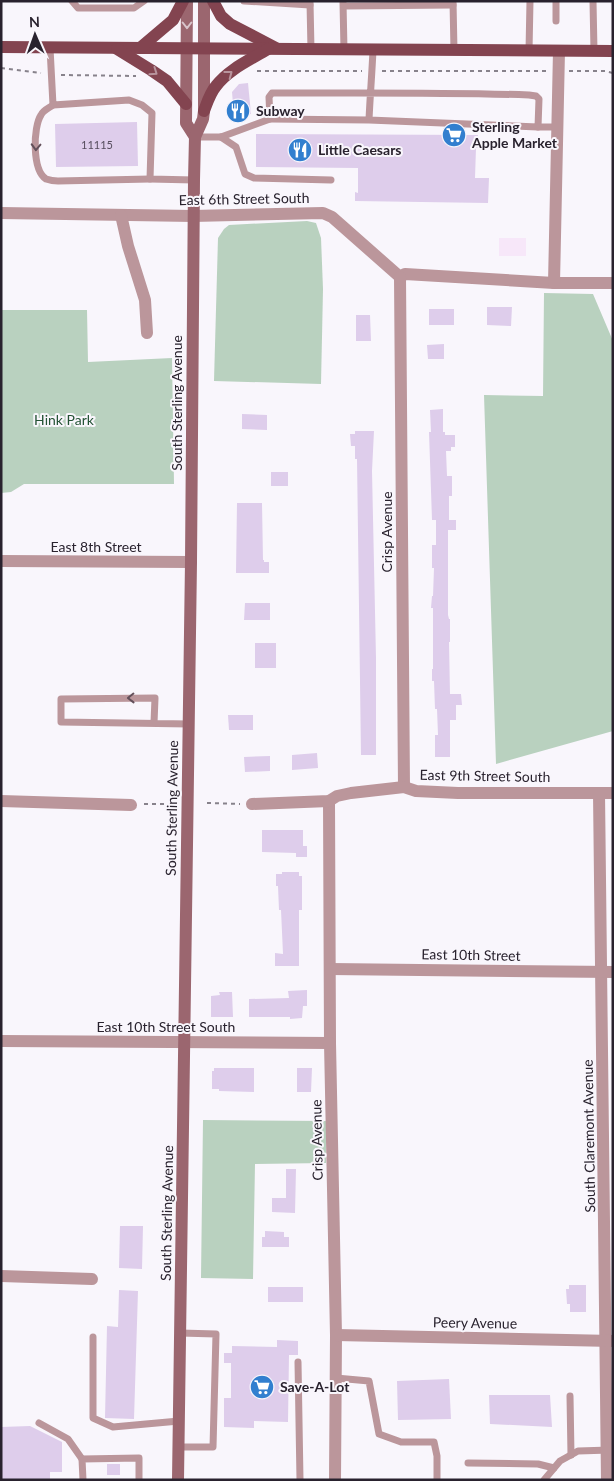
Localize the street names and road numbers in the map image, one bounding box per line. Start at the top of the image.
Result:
street label: East 6th Street South [178,189,309,208]
street label: South Sterling Avenue [168,335,185,471]
street label: Crisp Avenue [378,491,395,573]
street label: East 8th Street [50,538,142,555]
street label: South Sterling Avenue [162,740,181,876]
street label: East 9th Street South [420,766,551,785]
street label: East 10th Street [421,945,521,964]
street label: East 10th Street South [97,1018,235,1035]
street label: South Claremont Avenue [579,1059,598,1213]
street label: Crisp Avenue [307,1099,326,1181]
street label: South Sterling Avenue [157,1145,176,1281]
street label: Peery Avenue [433,1313,517,1332]

